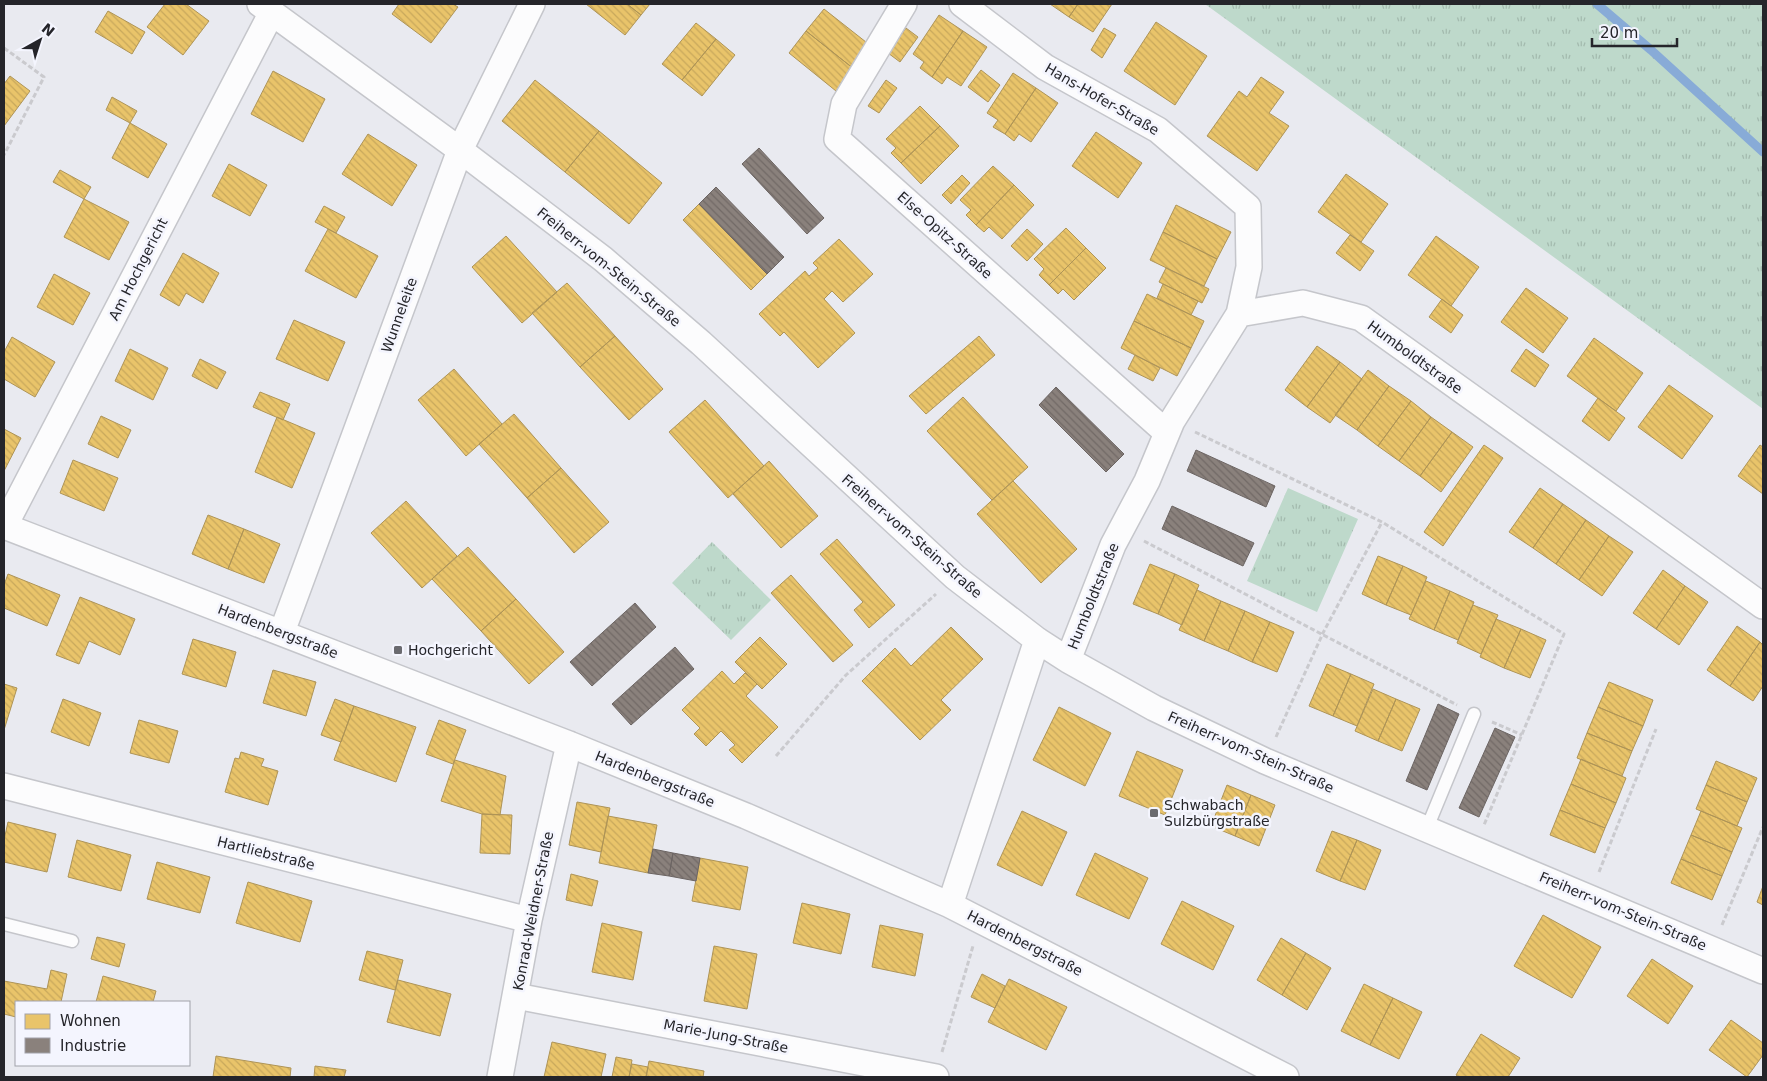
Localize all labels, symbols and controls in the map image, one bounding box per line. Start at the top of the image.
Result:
north arrow [15,15,65,65]
scale bar [1592,15,1677,47]
text: N [39,20,58,40]
text: 20 m [1600,24,1638,42]
street label: Hans-Hofer-Straße [1042,60,1162,138]
street label: Else-Opitz-Straße [894,188,996,282]
street label: Freiherr-vom-Stein-Straße [534,204,684,330]
street label: Am Hochgericht [105,215,171,323]
street label: Wunneleite [378,275,420,355]
street label: Humboldtstraße [1364,317,1466,397]
street label: Freiherr-vom-Stein-Straße [839,471,985,601]
street label: Humboldtstraße [1064,540,1122,652]
street label: Hardenbergstraße [216,601,340,661]
place label: Hochgericht [408,642,493,658]
marker: Hochgericht [392,644,404,656]
street label: Freiherr-vom-Stein-Straße [1166,708,1336,796]
street label: Hardenbergstraße [593,748,717,810]
place label: Schwabach Sulzbürgstraße [1164,797,1270,829]
marker: Schwabach Sulzbürgstraße [1148,807,1160,819]
street label: Konrad-Weidner-Straße [510,830,556,992]
street label: Hartliebstraße [215,833,317,873]
street label: Freiherr-vom-Stein-Straße [1537,868,1709,954]
street label: Hardenbergstraße [965,907,1085,979]
legend [15,1001,190,1066]
text: Wohnen [60,1012,121,1030]
street label: Marie-Jung-Straße [662,1016,790,1056]
text: Industrie [60,1037,126,1055]

